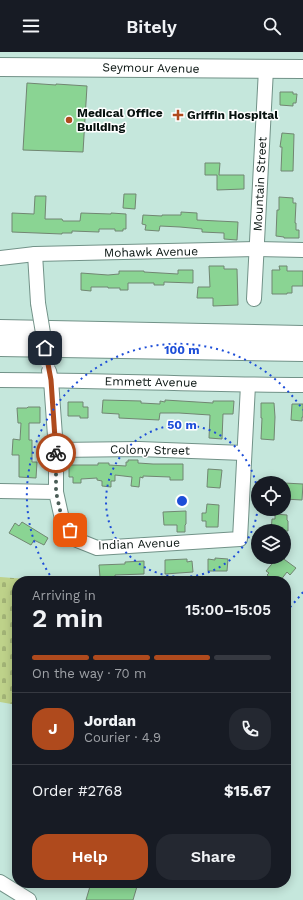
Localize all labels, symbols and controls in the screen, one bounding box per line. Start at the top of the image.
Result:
icon: menu [20,15,42,37]
icon: search [261,15,283,37]
text: Bitely [126,16,177,37]
street label: Seymour Avenue [102,60,200,76]
place label: Medical Office Building [77,106,163,134]
place label: Griffin Hospital [187,108,278,122]
marker: Griffin Hospital [172,109,184,121]
marker: Medical Office Building [64,115,74,125]
street label: Mountain Street [251,136,269,232]
street label: Mohawk Avenue [104,244,198,260]
pin [28,331,62,365]
icon: home [34,337,56,359]
text: 100 m [164,343,200,357]
street label: Emmett Avenue [105,374,197,390]
text: 50 m [167,418,197,432]
courier [36,433,76,473]
icon: bike [45,442,67,464]
street label: Colony Street [110,442,190,458]
map controls [251,476,291,564]
button: locate [251,476,291,516]
centre of rings [175,494,189,508]
pin [53,513,87,547]
icon: bag [59,519,81,541]
button: layers [251,524,291,564]
street label: Indian Avenue [98,536,180,552]
text: Arriving in [32,588,96,603]
text: 15:00–15:05 [185,601,271,619]
text: 2 min [32,603,103,633]
text: On the way · 70 m [32,666,146,681]
button: phone [229,708,271,750]
text: Jordan [84,712,136,730]
text: J [48,720,58,738]
text: Courier · 4.9 [84,730,161,745]
text: Order #2768 [32,782,122,800]
text: $15.67 [224,782,271,800]
button: Help [32,834,148,880]
button: Share [156,834,271,880]

